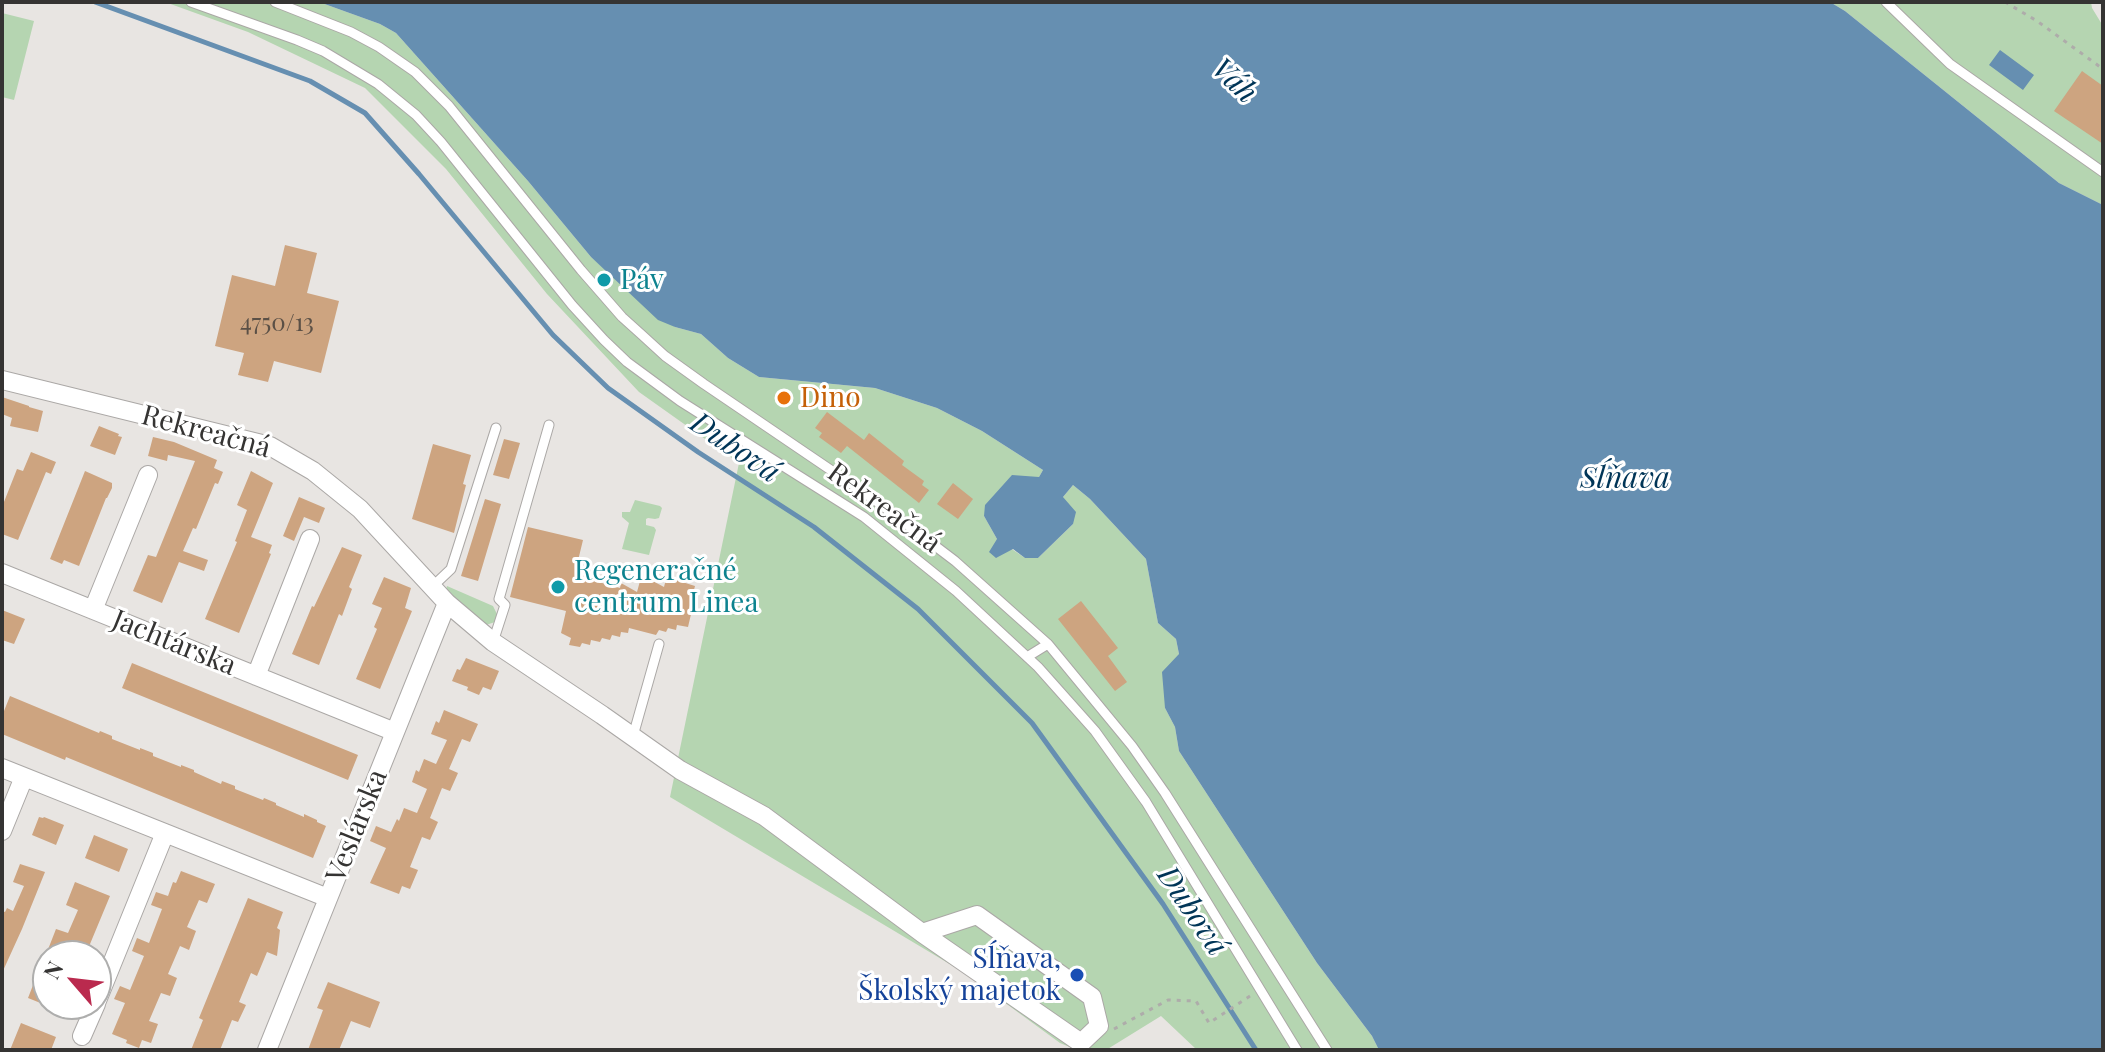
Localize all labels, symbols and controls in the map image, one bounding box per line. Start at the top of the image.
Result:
water label: Váh [1204,51,1264,111]
place label: Páv [620,263,664,297]
marker: Páv [595,271,613,289]
house number: 4750/13 [240,310,314,338]
place label: Dino [800,381,861,415]
marker: Dino [775,389,793,407]
street label: Rekreačná [138,399,274,465]
water label: Dubová [683,405,787,491]
street label: Rekreačná [821,456,947,560]
water label: Sĺňava [1580,461,1670,497]
place label: Regeneračné centrum Linea [574,554,758,620]
marker: Regeneračné centrum Linea [549,578,567,596]
street label: Jachtárska [107,603,241,683]
street label: Veslárska [319,765,395,887]
water label: Dubová [1149,859,1235,963]
north arrow [32,940,112,1020]
place label: Sĺňava, Školský majetok [858,942,1061,1008]
text: N [36,956,70,984]
marker: Sĺňava, Školský majetok [1068,966,1086,984]

